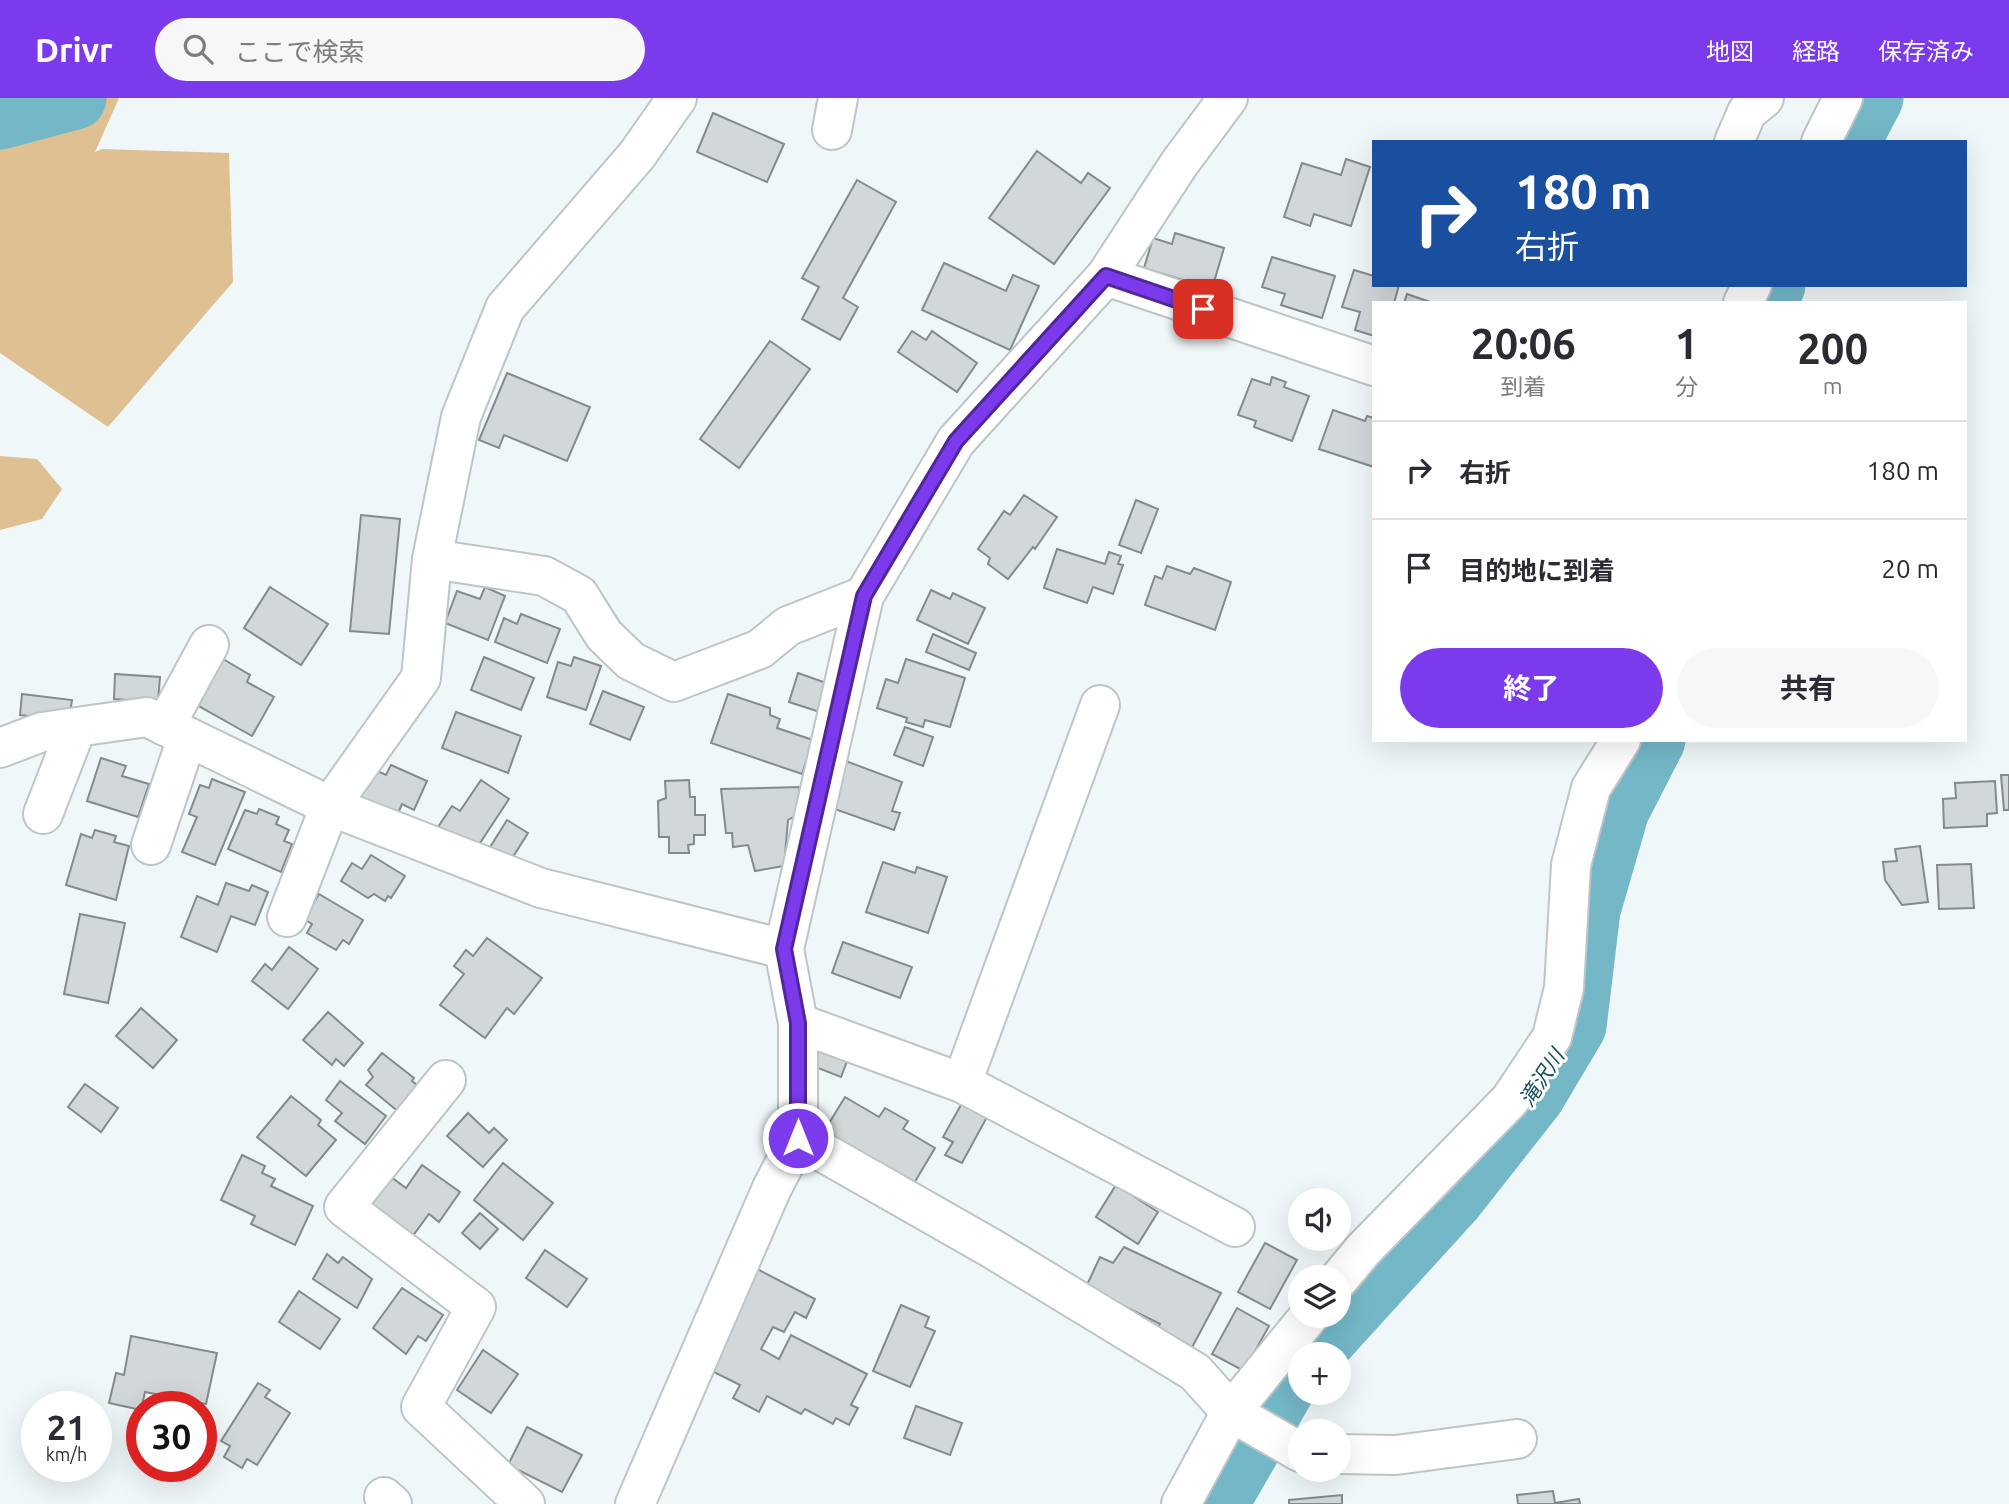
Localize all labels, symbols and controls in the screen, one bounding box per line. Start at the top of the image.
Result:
search box [155,18,645,81]
icon: search [179,30,217,68]
text: Drivr [35,31,113,68]
text: ここで検索 [235,37,365,66]
text: 地図 [1706,38,1754,65]
text: 経路 [1792,38,1840,65]
text: 保存済み [1878,38,1974,65]
text: 180 m [1515,163,1652,218]
icon: right [1400,168,1491,259]
text: 右折 [1515,228,1579,264]
pin [1173,279,1233,339]
icon: arrive [1184,290,1222,328]
text: 20:06 [1471,320,1576,367]
text: 1 [1675,320,1698,367]
text: 200 [1797,325,1868,372]
text: m [1823,373,1843,398]
text: 到着 [1500,374,1546,399]
text: 分 [1675,374,1698,399]
icon: right [1400,451,1438,489]
text: 180 m [1867,456,1939,485]
text: 右折 [1459,458,1511,487]
icon: arrive [1400,549,1438,587]
text: 20 m [1881,554,1939,583]
text: 目的地に到着 [1459,556,1615,585]
button: 終了 [1400,648,1663,728]
button: 共有 [1677,648,1939,728]
water label: 滝沢川 [1514,1043,1569,1110]
position arrow [761,1101,835,1175]
map controls [1288,1188,1351,1482]
button: sound [1288,1188,1351,1251]
button: layers [1288,1265,1351,1328]
button: + [1288,1342,1351,1405]
speed limit sign: 30 [126,1391,217,1482]
text: 21 [47,1407,86,1447]
button: − [1288,1419,1351,1482]
text: km/h [46,1444,87,1464]

